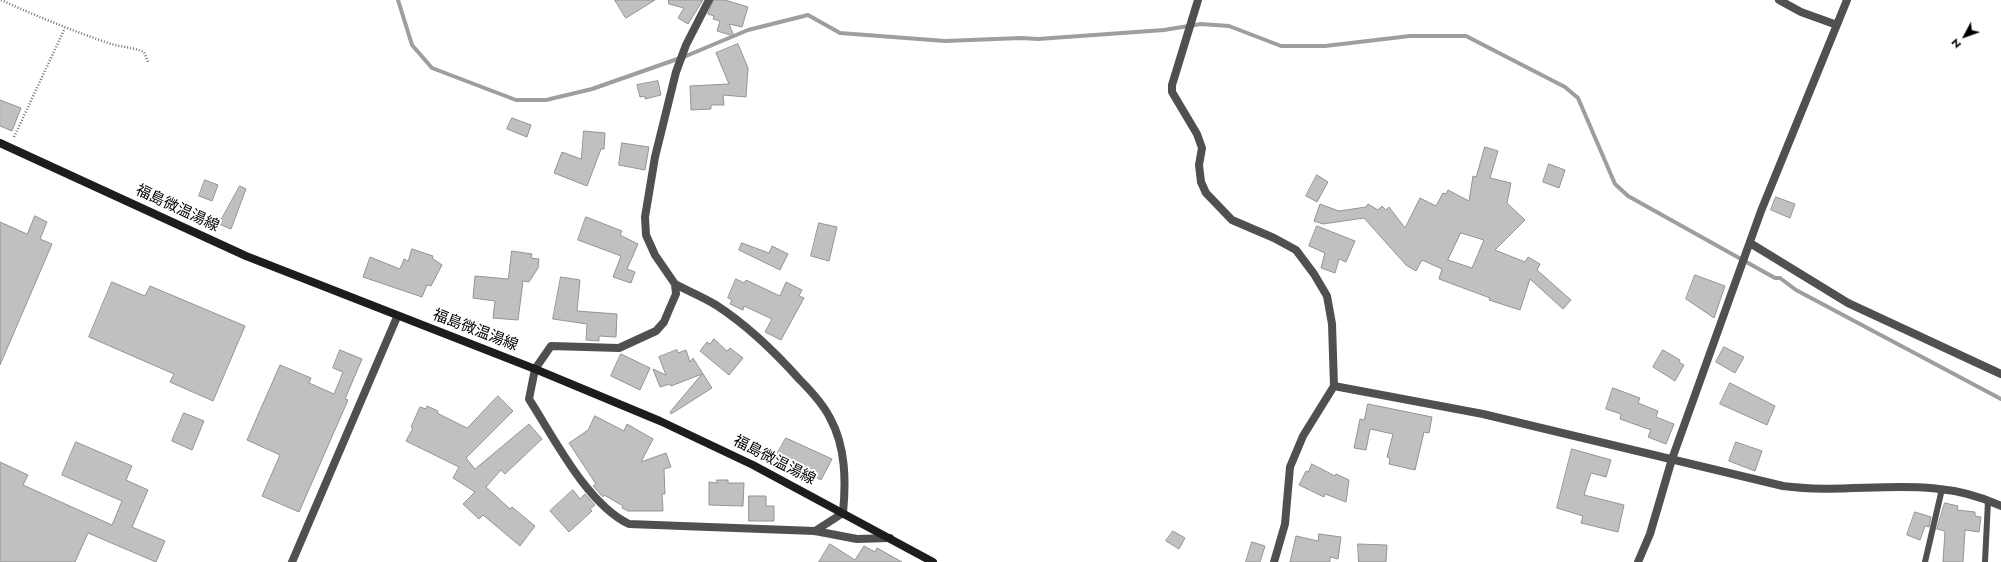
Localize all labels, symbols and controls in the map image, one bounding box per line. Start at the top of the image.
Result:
north arrow [1945,16,1985,56]
text: N [1947,35,1965,52]
street label: 福島微温湯線 [132,182,222,236]
street label: 福島微温湯線 [430,306,520,356]
street label: 福島微温湯線 [730,433,818,489]

